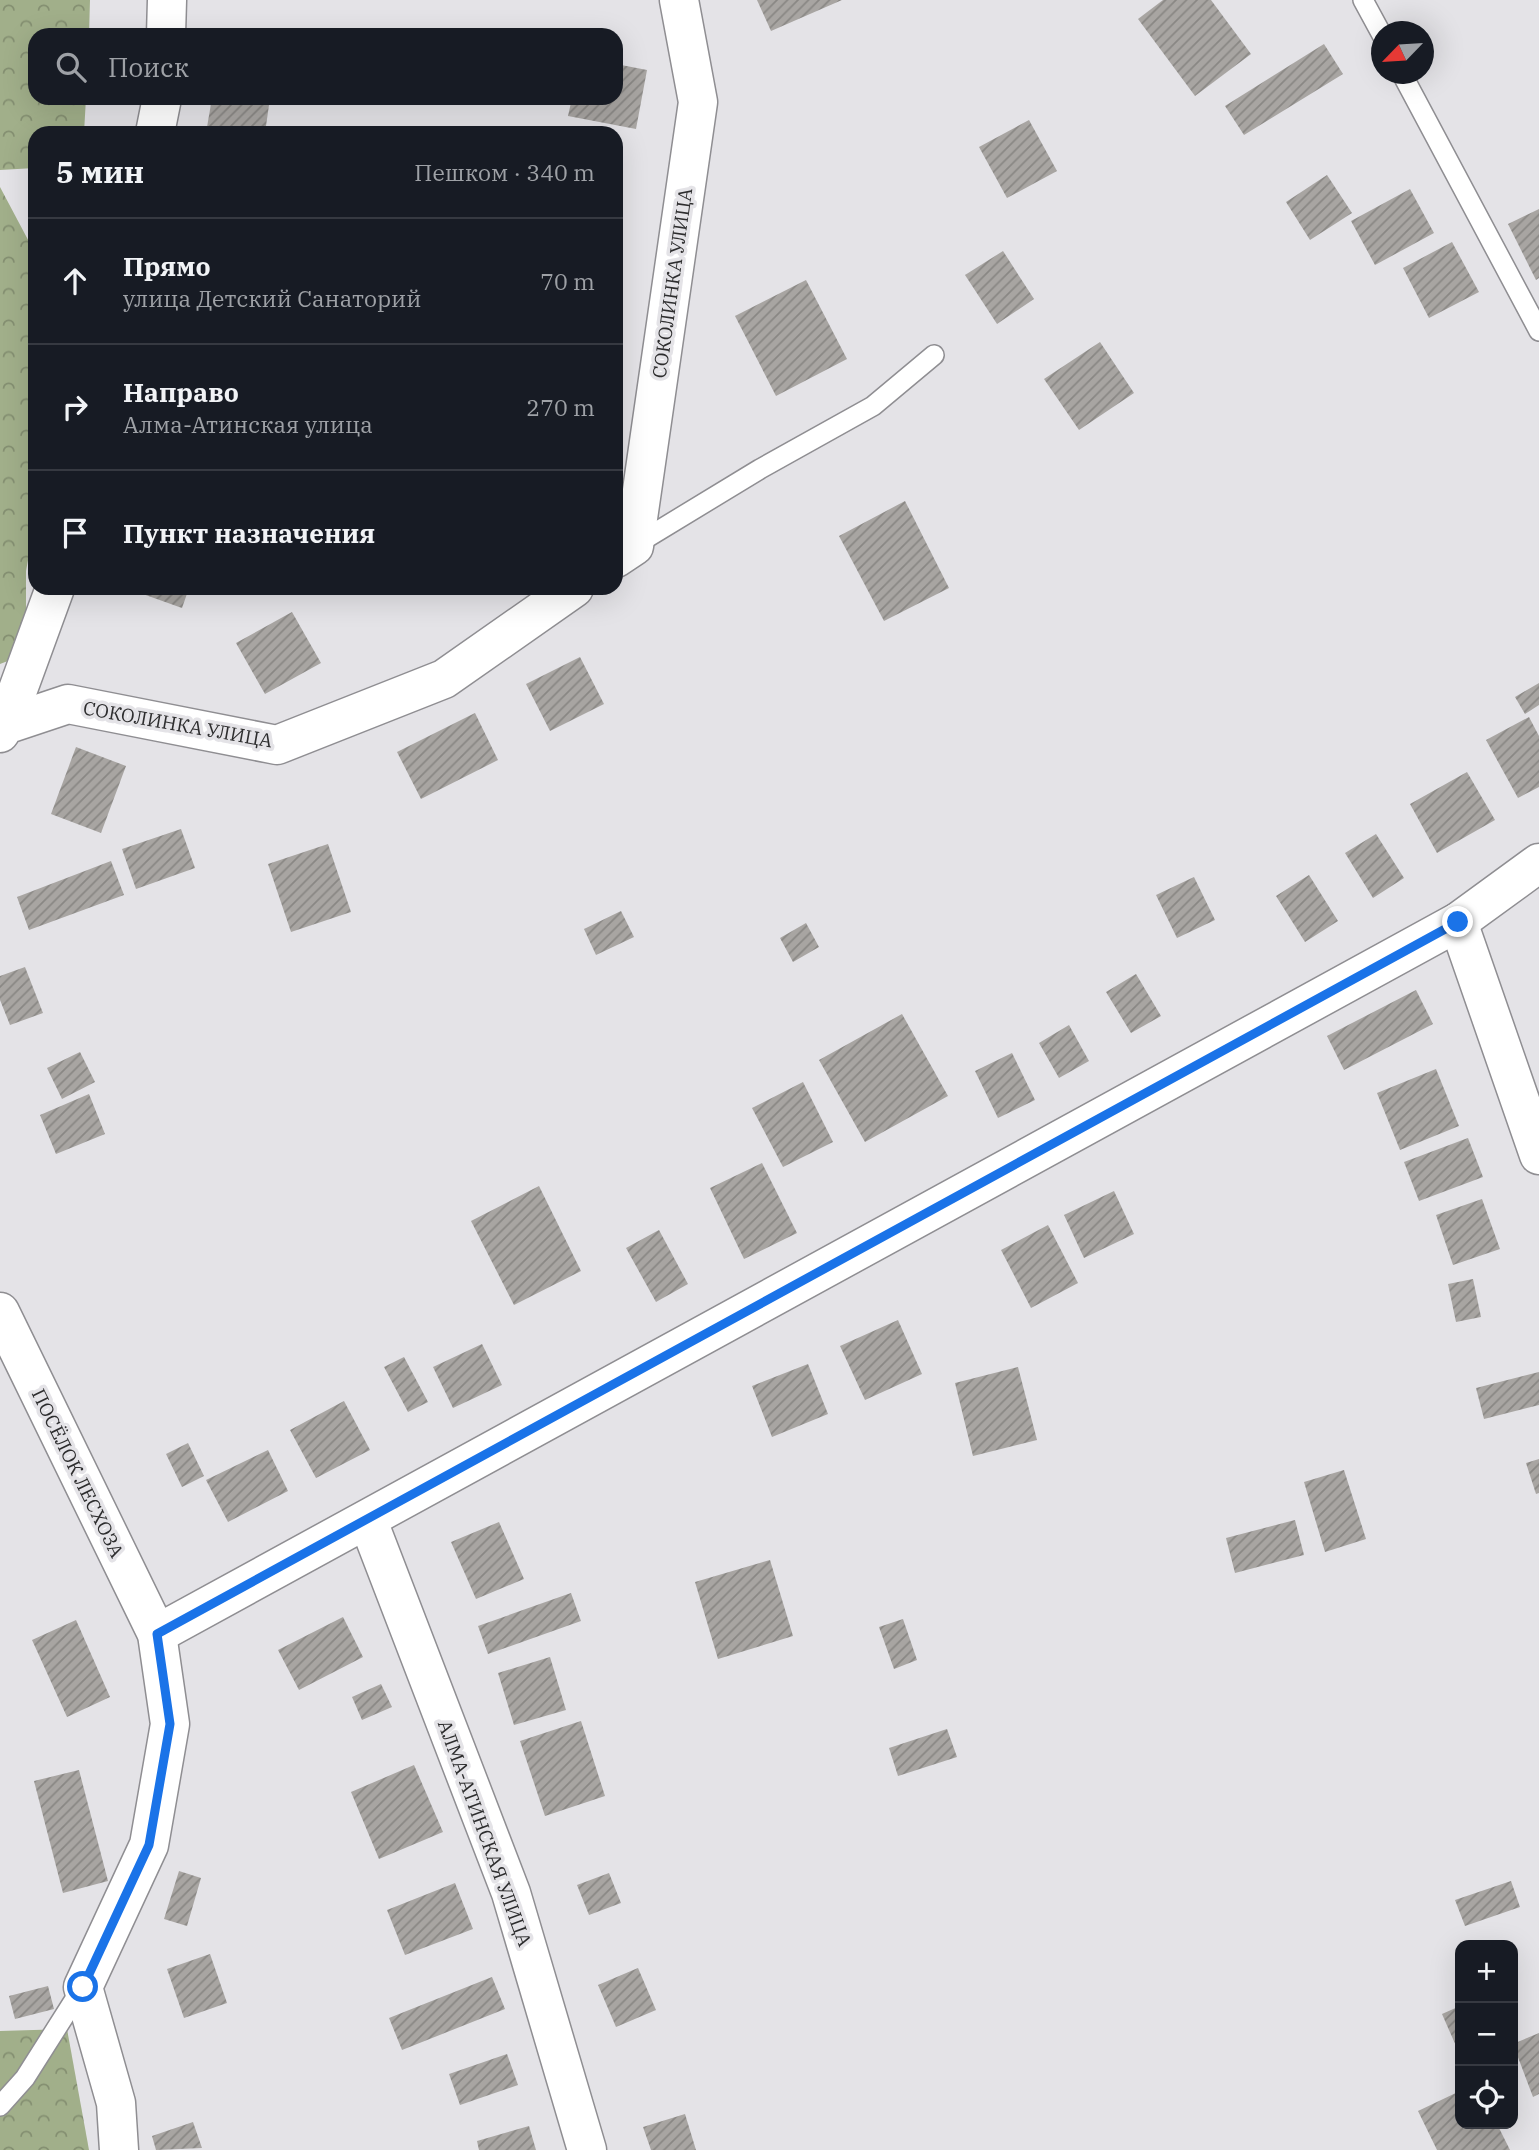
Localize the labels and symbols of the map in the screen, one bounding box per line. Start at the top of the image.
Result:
north arrow [1371,21,1434,84]
street label: СОКОЛИНКА УЛИЦА [647,186,697,380]
street label: СОКОЛИНКА УЛИЦА [81,696,275,752]
route end [1442,906,1473,937]
street label: ПОСЁЛОК ЛЕСХОЗА [27,1385,129,1561]
street label: АЛМА-АТИНСКАЯ УЛИЦА [433,1716,537,1950]
route start [67,1971,98,2002]

